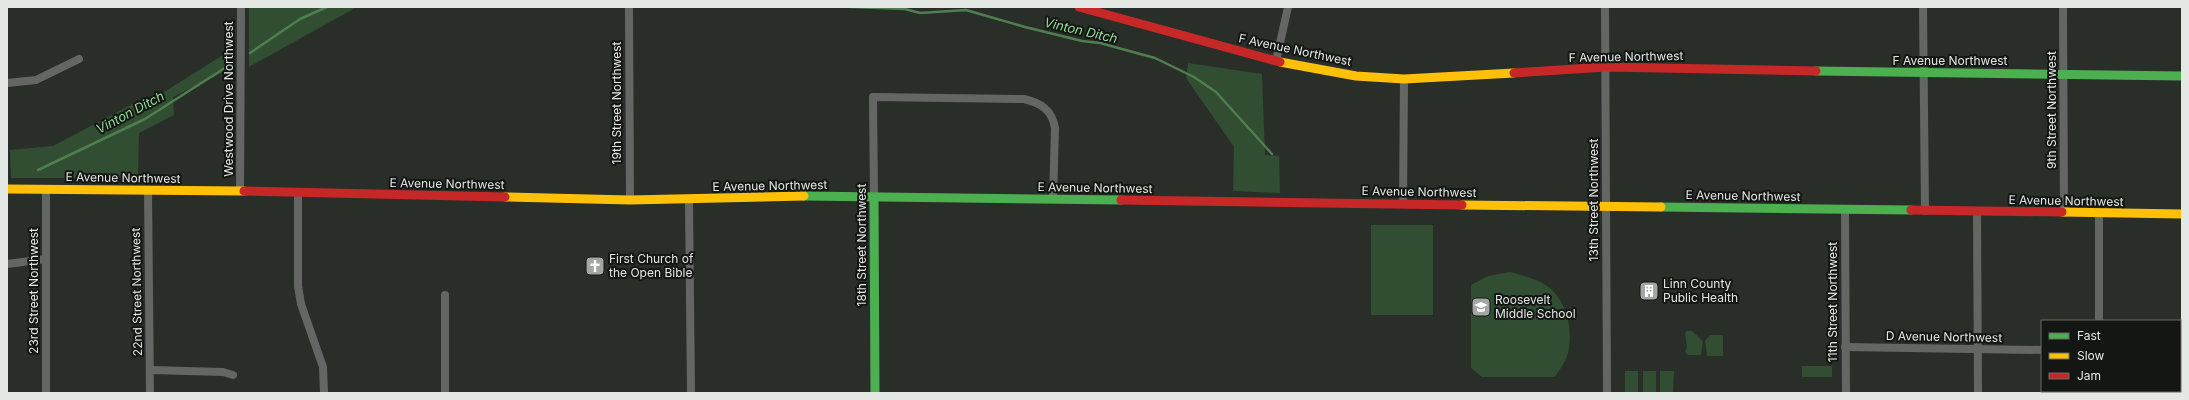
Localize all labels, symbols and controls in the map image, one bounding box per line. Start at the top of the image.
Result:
water label: Vinton Ditch [1043,14,1120,46]
street label: Westwood Drive Northwest [221,21,236,177]
street label: F Avenue Northwest [1237,30,1353,69]
street label: 19th Street Northwest [609,41,624,164]
street label: F Avenue Northwest [1568,48,1684,65]
street label: 9th Street Northwest [2044,51,2059,169]
street label: F Avenue Northwest [1893,53,2007,68]
water label: Vinton Ditch [93,87,167,137]
street label: 13th Street Northwest [1586,139,1601,261]
street label: E Avenue Northwest [65,169,181,186]
street label: E Avenue Northwest [389,175,505,192]
street label: E Avenue Northwest [712,177,828,194]
street label: E Avenue Northwest [1037,179,1153,196]
street label: E Avenue Northwest [1361,183,1477,200]
street label: 18th Street Northwest [854,184,869,306]
street label: E Avenue Northwest [1685,187,1801,204]
street label: E Avenue Northwest [2008,192,2124,209]
street label: 23rd Street Northwest [26,228,41,354]
street label: 22nd Street Northwest [128,228,145,356]
street label: 11th Street Northwest [1825,242,1840,362]
place label: First Church of the Open Bible [609,251,694,280]
church icon: First Church of the Open Bible [584,255,606,277]
place label: Linn County Public Health [1663,276,1738,305]
building icon: Linn County Public Health [1638,280,1660,302]
place label: Roosevelt Middle School [1495,292,1576,321]
school or university icon: Roosevelt Middle School [1470,296,1492,318]
legend [2041,320,2181,392]
street label: D Avenue Northwest [1886,328,2002,345]
text: Fast [2077,328,2101,343]
text: Slow [2077,348,2105,363]
text: Jam [2077,368,2101,383]

